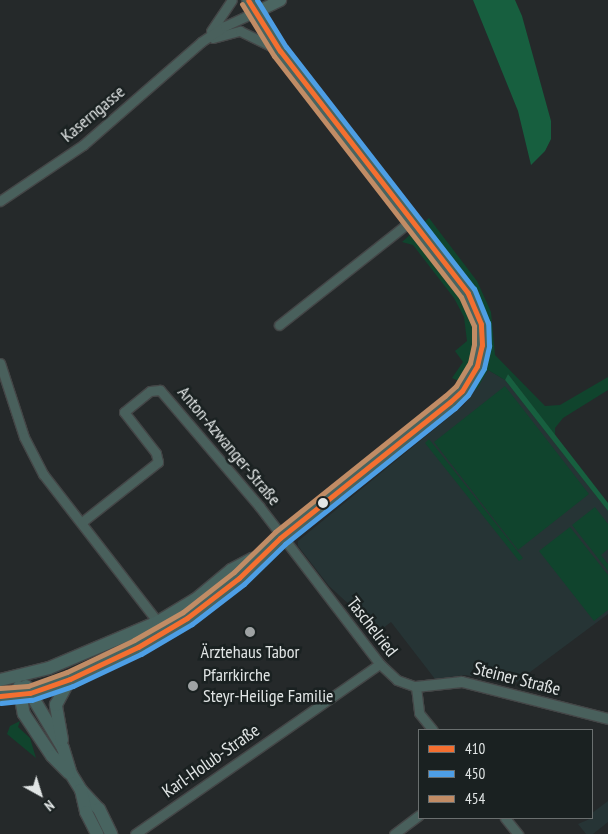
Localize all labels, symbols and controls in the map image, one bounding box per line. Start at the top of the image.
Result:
street label: Kaserngasse [57,81,129,147]
street label: Anton-Azwanger-Straße [173,382,285,510]
unlabelled marker [318,498,328,508]
street label: Taschelried [342,593,402,661]
marker: Ärztehaus Tabor [243,625,257,639]
place label: Ärztehaus Tabor [200,641,300,663]
street label: Steiner Straße [471,658,563,700]
place label: Pfarrkirche Steyr-Heilige Familie [203,665,333,708]
marker: Pfarrkirche Steyr-Heilige Familie [187,680,199,692]
street label: Karl-Holub-Straße [158,720,264,802]
legend [418,729,593,819]
text: 410 [465,739,485,758]
text: 450 [465,764,485,783]
north arrow [15,769,65,819]
text: 454 [465,789,485,808]
text: N [41,796,58,815]

